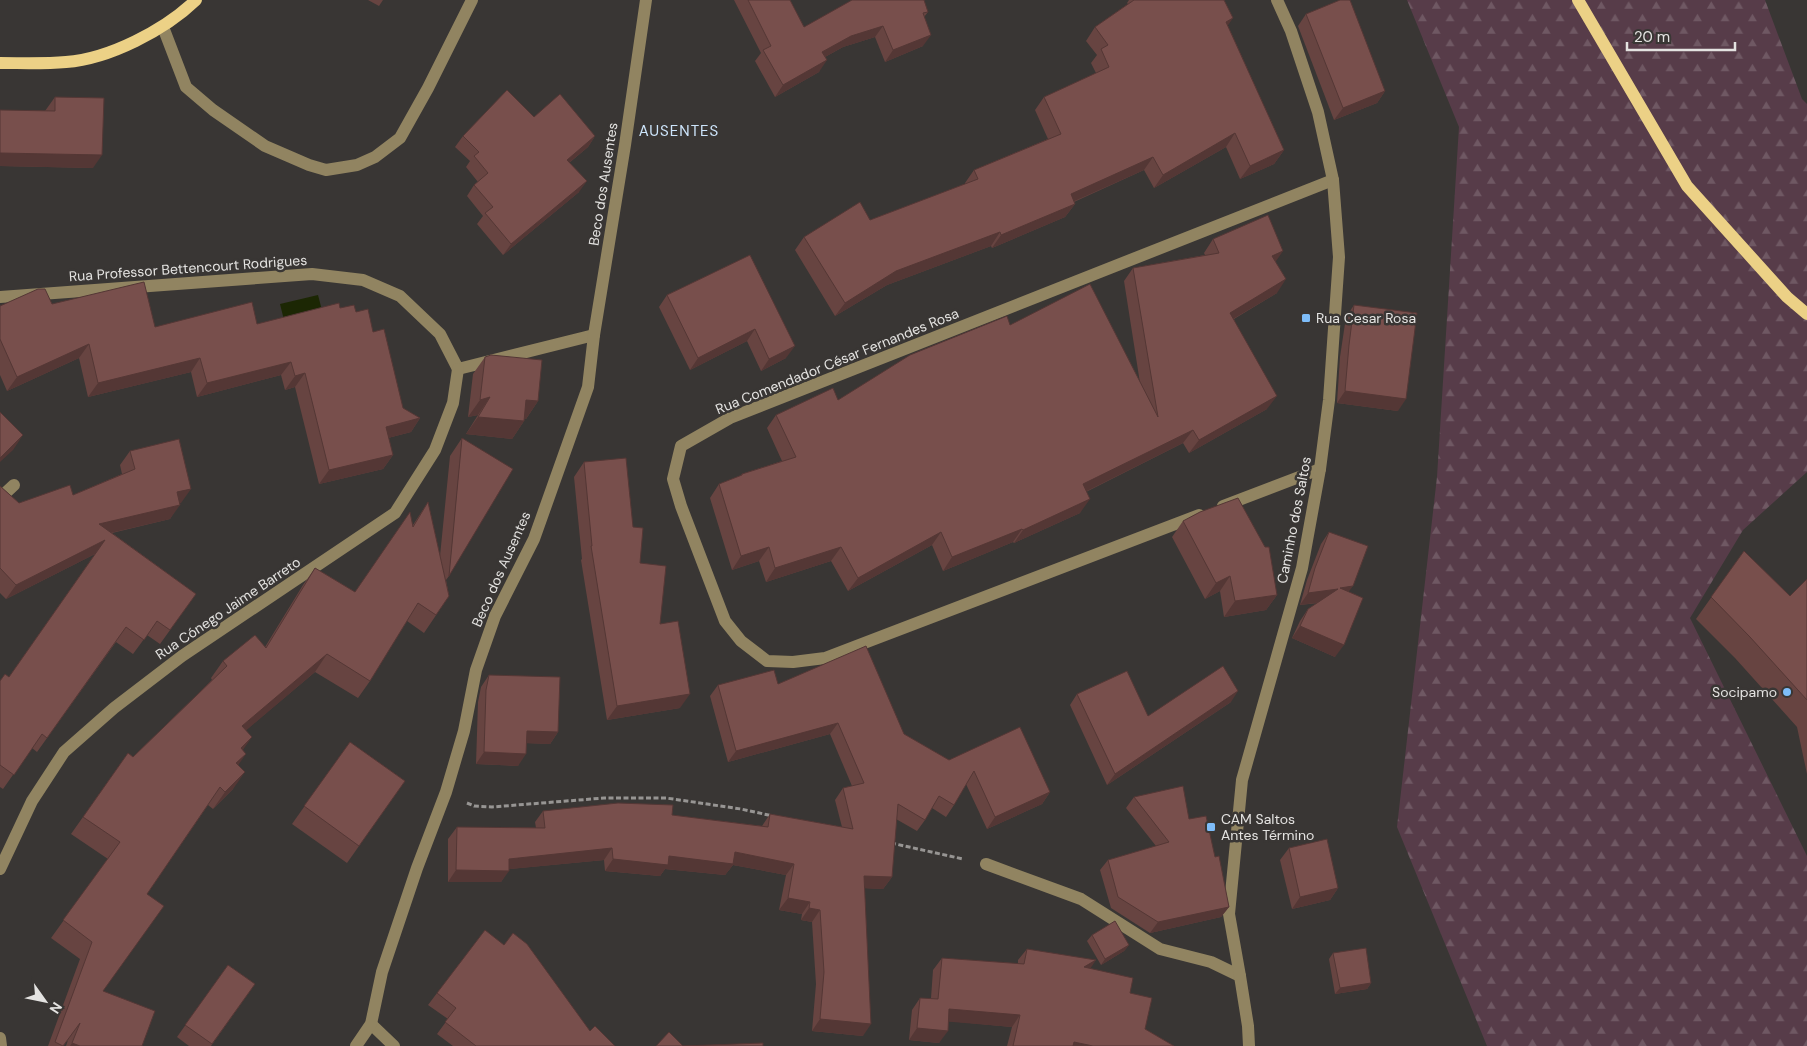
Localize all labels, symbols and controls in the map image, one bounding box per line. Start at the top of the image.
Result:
scale bar [1627,20,1734,52]
text: 20 m [1634,27,1670,47]
street label: Beco dos Ausentes [584,121,622,247]
district label: AUSENTES [639,121,719,141]
street label: Rua Professor Bettencourt Rodrigues [68,251,308,285]
street label: Rua Comendador César Fernandes Rosa [713,304,961,418]
place label: Rua Cesar Rosa [1316,309,1416,327]
marker: Rua Cesar Rosa [1300,312,1312,324]
street label: Caminho dos Saltos [1273,455,1315,585]
street label: Beco dos Ausentes [467,508,535,630]
street label: Rua Cónego Jaime Barreto [152,553,304,663]
place label: Socipamo [1712,683,1777,701]
marker: Socipamo [1781,686,1793,698]
place label: CAM Saltos Antes Término [1221,810,1314,844]
marker: CAM Saltos Antes Término [1205,821,1217,833]
north arrow [20,976,70,1026]
text: N [46,999,66,1017]

